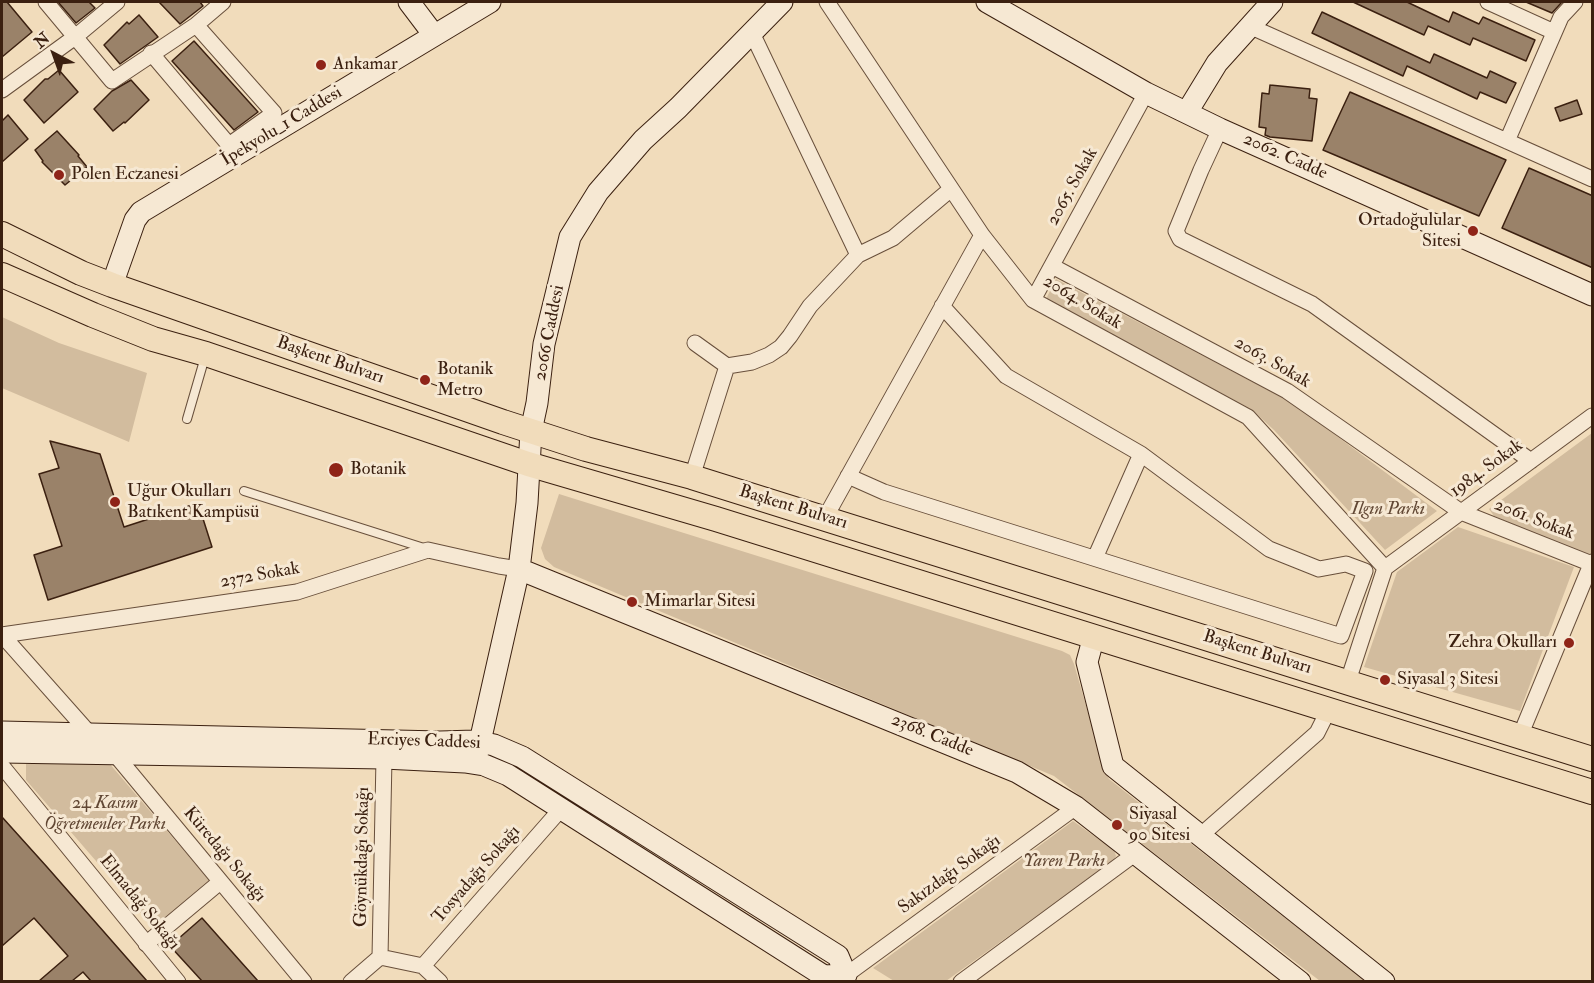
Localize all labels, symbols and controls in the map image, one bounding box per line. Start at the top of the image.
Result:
north arrow [24,24,84,84]
text: N [30,28,54,53]
place label: Ankamar [333,54,398,76]
marker: Ankamar [314,58,328,72]
street label: İpekyolu_1 Caddesi [218,82,346,172]
street label: 2062. Cadde [1240,129,1330,185]
street label: 2065. Sokak [1043,144,1103,230]
place label: Polen Eczanesi [71,164,179,186]
marker: Polen Eczanesi [52,168,66,182]
place label: Ortadoğulular Sitesi [1358,210,1461,252]
marker: Ortadoğulular Sitesi [1466,224,1480,238]
street label: 2064. Sokak [1039,271,1125,335]
street label: 2066 Caddesi [530,283,570,383]
street label: 2063. Sokak [1230,332,1314,394]
street label: Başkent Bulvarı [273,333,387,389]
place label: Botanik Metro [437,359,493,401]
marker: Botanik Metro [418,373,432,387]
street label: 1984. Sokak [1446,435,1528,503]
place label: Botanik [350,459,406,481]
marker: Botanik [327,461,345,479]
place label: Uğur Okulları Batıkent Kampüsü [127,481,259,524]
street label: Başkent Bulvarı [736,481,850,535]
marker: Uğur Okulları Batıkent Kampüsü [108,495,122,509]
street label: 2061. Sokak [1491,495,1577,545]
park label: Ilgın Parkı [1351,499,1425,521]
street label: 2372 Sokak [219,558,301,594]
place label: Mimarlar Sitesi [644,591,756,613]
marker: Mimarlar Sitesi [625,595,639,609]
street label: Başkent Bulvarı [1200,626,1314,680]
place label: Zehra Okulları [1448,632,1557,654]
marker: Zehra Okulları [1562,636,1576,650]
place label: Siyasal 3 Sitesi [1397,669,1499,691]
marker: Siyasal 3 Sitesi [1378,673,1392,687]
street label: 2368. Cadde [888,710,976,762]
street label: Erciyes Caddesi [367,729,481,755]
street label: Göynükdağı Sokağı [351,787,375,927]
park label: 24 Kasım Öğretmenler Parkı [44,793,166,836]
street label: Küredağı Sokağı [178,803,270,907]
place label: Siyasal 90 Sitesi [1129,804,1190,846]
marker: Siyasal 90 Sitesi [1110,818,1124,832]
street label: Tosyadağı Sokağı [429,822,525,928]
street label: Sakızdağı Sokağı [895,831,1005,919]
street label: Elmadağ Sokağı [94,851,184,955]
park label: Yaren Parkı [1023,851,1105,873]

